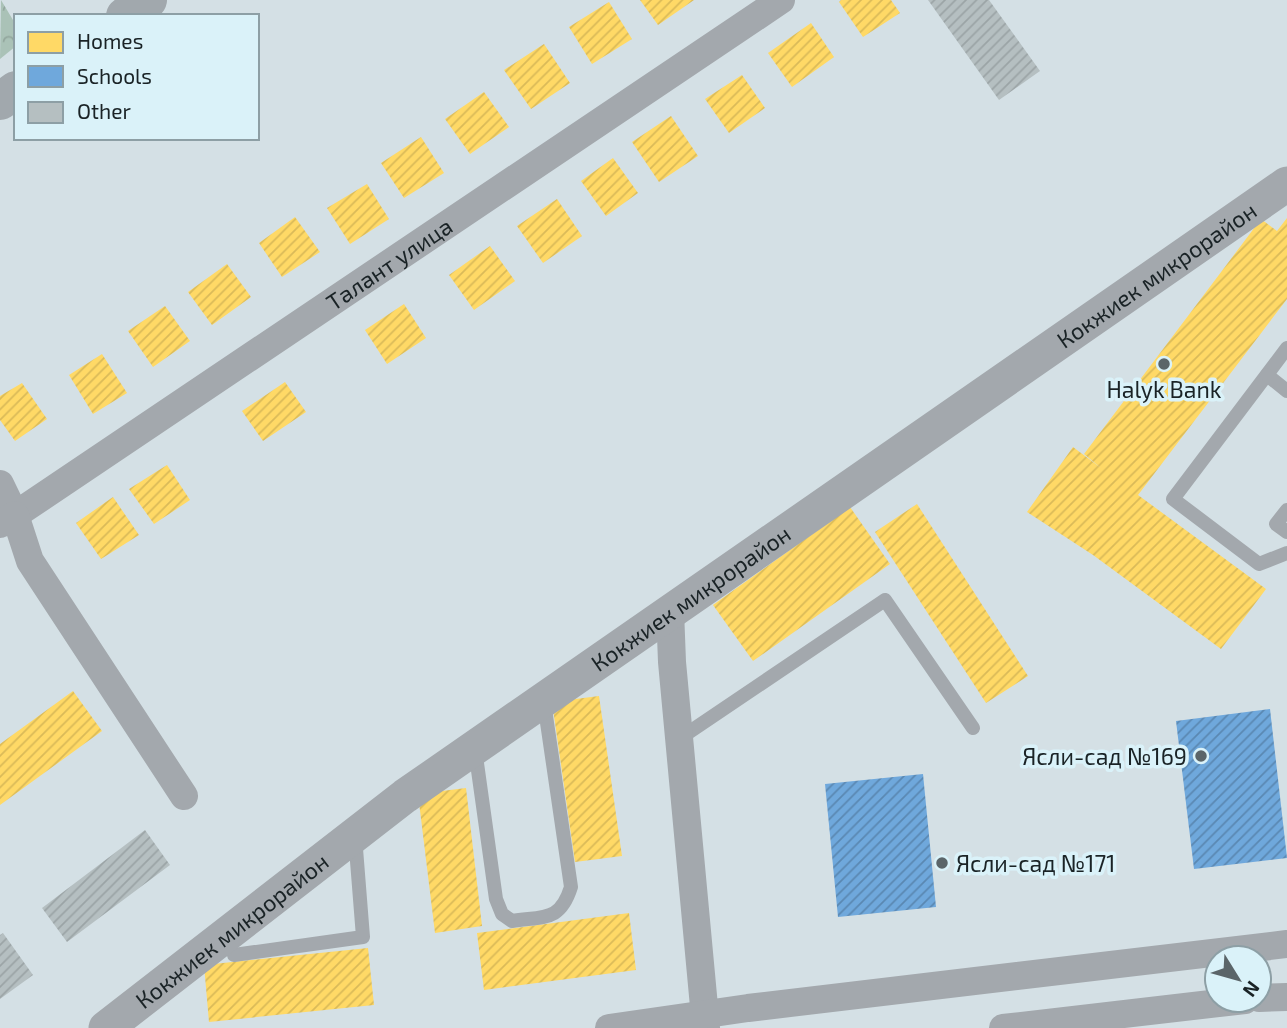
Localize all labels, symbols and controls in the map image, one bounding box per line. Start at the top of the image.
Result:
legend [14,14,259,140]
text: Homes [77,28,143,53]
text: Schools [77,63,152,88]
text: Other [77,98,132,123]
street label: Кокжиек микрорайон [1051,196,1262,354]
street label: Талант улица [321,211,457,316]
marker: Halyk Bank [1156,356,1172,372]
place label: Halyk Bank [1106,375,1222,403]
street label: Кокжиек микрорайон [585,519,796,677]
place label: Ясли-сад №169 [1022,742,1187,770]
marker: Ясли-сад №169 [1193,748,1209,764]
street label: Кокжиек микрорайон [130,847,334,1014]
place label: Ясли-сад №171 [956,849,1115,877]
marker: Ясли-сад №171 [934,855,950,871]
north arrow [1203,944,1273,1014]
text: N [1239,977,1265,1002]

